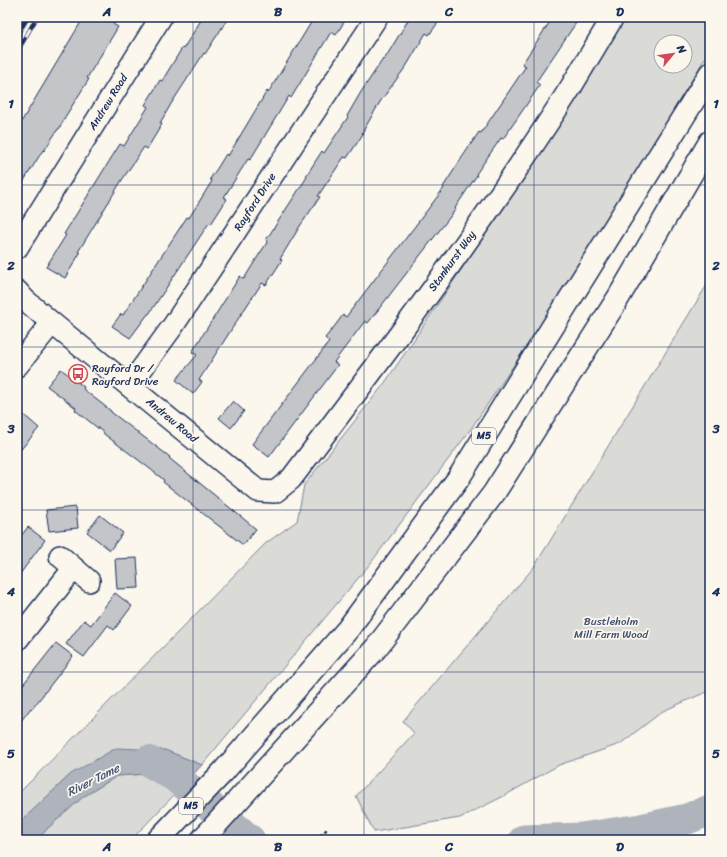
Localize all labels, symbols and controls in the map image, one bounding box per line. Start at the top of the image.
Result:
text: A [102,0,111,23]
text: B [274,0,283,23]
text: C [444,0,454,23]
text: D [616,0,624,23]
north arrow [653,34,693,74]
text: N [671,41,692,58]
street label: Andrew Road [83,69,133,135]
text: 1 [8,92,14,115]
text: 1 [713,92,719,115]
street label: Rayford Drive [229,169,281,235]
street label: Stanhurst Way [423,226,481,295]
text: 2 [6,254,15,277]
text: 2 [711,254,720,277]
place label: Rayford Dr / Rayford Drive [92,359,159,391]
bus stop icon: Rayford Dr / Rayford Drive [67,363,89,385]
street label: Andrew Road [141,392,203,448]
text: 3 [6,417,15,440]
text: 3 [711,417,720,440]
road number: M5 [472,428,496,444]
text: 4 [6,580,16,603]
text: 4 [711,580,721,603]
park label: Bustleholm Mill Farm Wood [574,612,649,644]
text: 5 [7,742,15,765]
text: 5 [712,742,720,765]
water label: River Tame [63,756,125,803]
road number: M5 [179,798,203,814]
text: A [102,835,111,857]
text: B [274,835,283,857]
text: C [444,835,454,857]
text: D [616,835,624,857]

